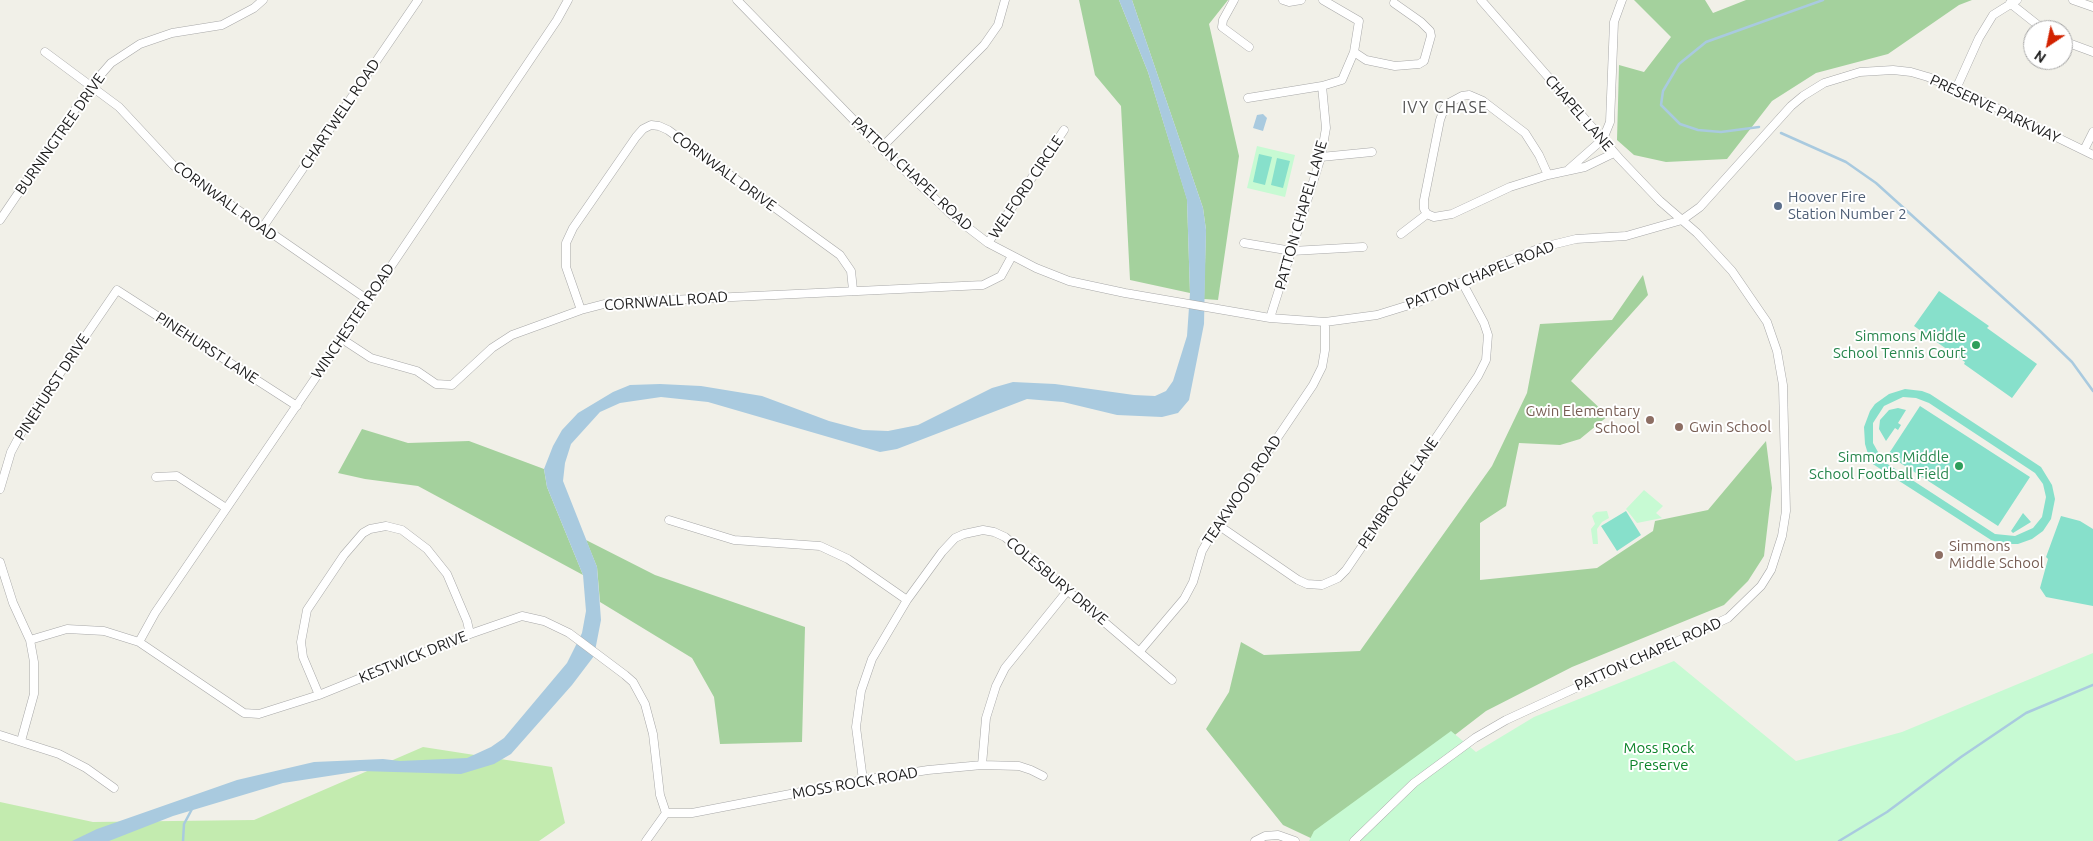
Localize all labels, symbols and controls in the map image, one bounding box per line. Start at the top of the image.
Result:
north arrow [2023,20,2073,70]
text: N [2031,47,2049,66]
street label: CHARTWELL ROAD [296,55,384,173]
street label: BURNINGTREE DRIVE [11,70,109,198]
street label: CHAPEL LANE [1541,71,1617,155]
street label: PRESERVE PARKWAY [1927,71,2063,147]
district label: IVY CHASE [1401,98,1489,118]
street label: PATTON CHAPEL ROAD [848,113,976,235]
street label: CORNWALL DRIVE [668,127,780,215]
street label: WELFORD CIRCLE [985,132,1067,242]
street label: PATTON CHAPEL LANE [1271,138,1331,292]
street label: CORNWALL ROAD [170,157,280,245]
place label: Hoover Fire Station Number 2 [1788,188,1907,223]
marker: Hoover Fire Station Number 2 [1772,200,1784,212]
street label: PATTON CHAPEL ROAD [1403,237,1557,313]
street label: WINCHESTER ROAD [308,260,398,382]
street label: CORNWALL ROAD [603,288,729,314]
street label: PINEHURST LANE [152,308,262,388]
place label: Simmons Middle School Tennis Court [1833,327,1966,362]
street label: PINEHURST DRIVE [11,330,93,444]
marker: Simmons Middle School Tennis Court [1970,339,1982,351]
place label: Gwin Elementary School [1526,402,1640,437]
marker: Gwin Elementary School [1644,414,1656,426]
place label: Gwin School [1689,418,1771,436]
marker: Gwin School [1673,421,1685,433]
street label: TEAKWOOD ROAD [1199,432,1285,548]
street label: PEMBROOKE LANE [1354,434,1442,552]
place label: Simmons Middle School Football Field [1809,448,1949,483]
marker: Simmons Middle School Football Field [1953,460,1965,472]
street label: COLESBURY DRIVE [1002,533,1112,629]
place label: Simmons Middle School [1949,537,2044,572]
marker: Simmons Middle School [1933,549,1945,561]
street label: PATTON CHAPEL ROAD [1572,613,1724,695]
street label: KESTWICK DRIVE [356,627,470,687]
park label: Moss Rock Preserve [1624,739,1694,774]
street label: MOSS ROCK ROAD [791,763,919,803]

